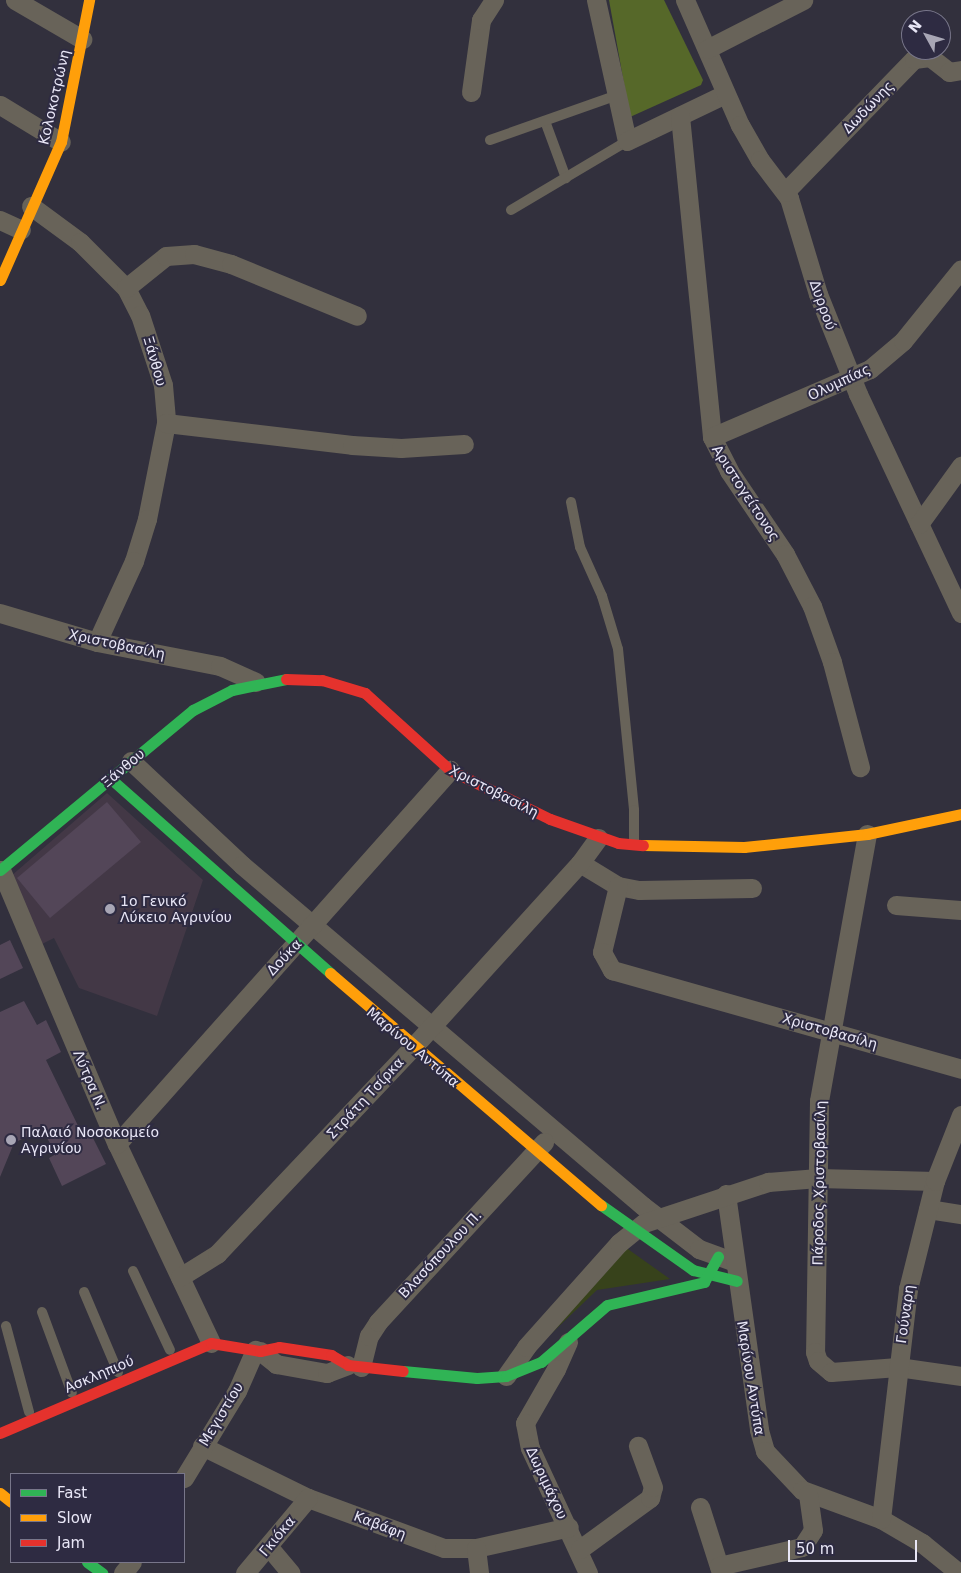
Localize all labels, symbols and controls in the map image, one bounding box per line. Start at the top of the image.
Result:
north arrow [901,10,951,60]
text: N [905,17,925,36]
street label: Κολοκοτρώνη [35,48,73,146]
street label: Δωδώνης [839,77,897,137]
street label: Δυρρού [806,278,840,332]
street label: Ξάνθου [140,334,170,388]
street label: Ολυμπίας [805,360,873,404]
street label: Αριστογείτονος [709,442,783,544]
street label: Χριστοβασίλη [67,626,167,662]
street label: Ξάνθου [98,745,148,791]
street label: Χριστοβασίλη [447,761,541,821]
place label: 1ο Γενικό Λύκειο Αγρινίου [120,893,232,926]
marker: 1ο Γενικό Λύκειο Αγρινίου [104,903,116,915]
street label: Δούκα [263,935,305,979]
street label: Μαρίνου Αντύπα [363,1003,463,1091]
street label: Χριστοβασίλη [781,1009,879,1053]
street label: Λύτρα Ν. [70,1047,110,1113]
street label: Στράτη Τσίρκα [323,1054,407,1142]
street label: Πάροδος Χριστοβασίλη [809,1100,829,1266]
place label: Παλαιό Νοσοκομείο Αγρινίου [21,1124,159,1156]
marker: Παλαιό Νοσοκομείο Αγρινίου [5,1134,17,1146]
street label: Βλασόπουλου Π. [395,1207,485,1301]
street label: Γούναρη [893,1283,917,1345]
street label: Μαρίνου Αντύπα [734,1320,768,1436]
street label: Ασκληπιού [62,1352,136,1396]
street label: Μεγιστίου [195,1379,247,1449]
street label: Δωριμάχου [523,1444,571,1522]
legend [10,1473,185,1563]
text: Fast [57,1484,87,1502]
street label: Καβάφη [351,1507,409,1543]
text: Slow [57,1509,92,1527]
street label: Γκιόκα [256,1513,298,1559]
scale bar [791,1530,920,1562]
text: Jam [57,1534,85,1552]
text: 50 m [796,1540,834,1558]

